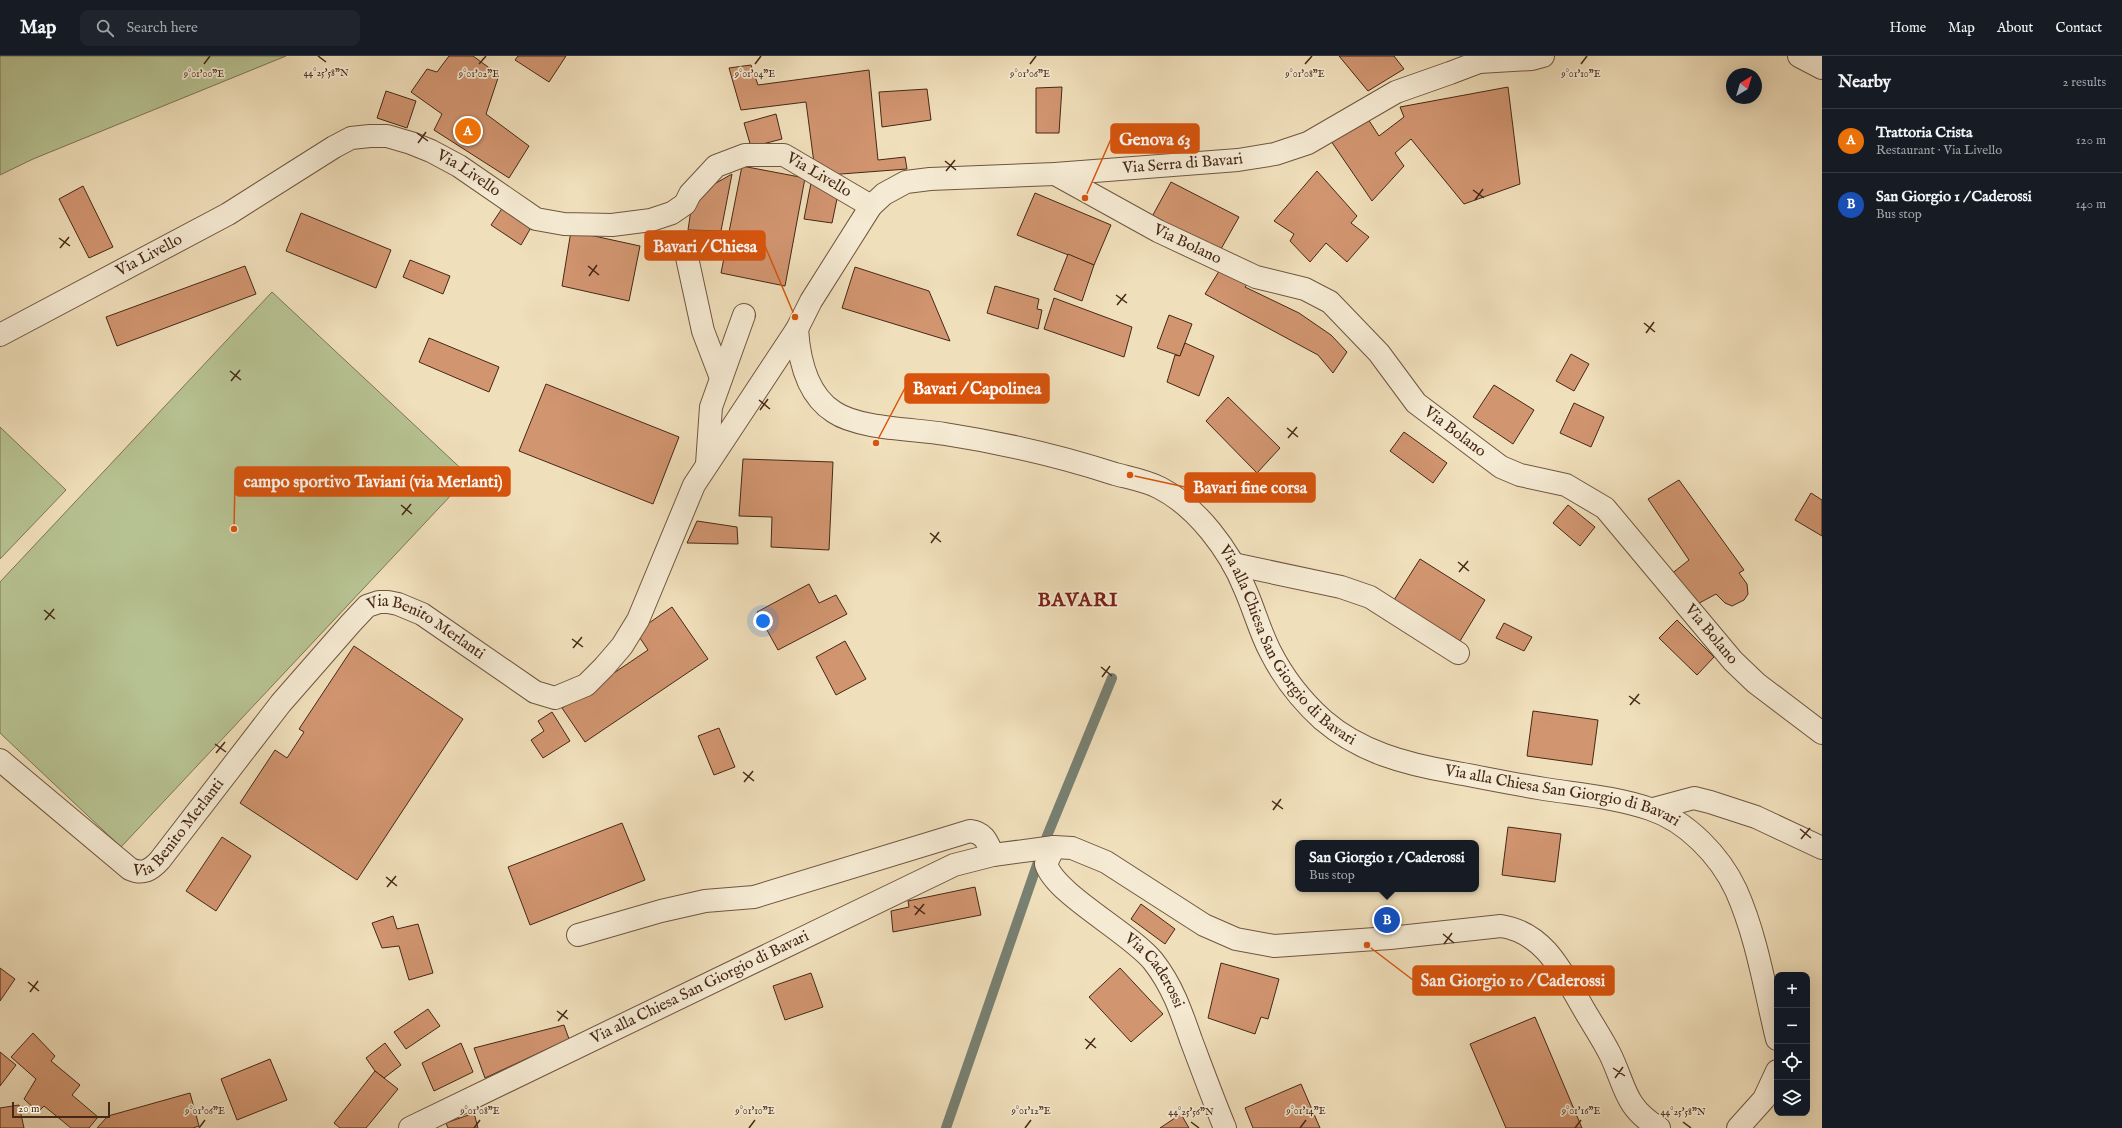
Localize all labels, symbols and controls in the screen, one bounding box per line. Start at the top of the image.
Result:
search box [80,10,360,46]
text: Map [20,16,56,40]
icon: search [94,17,116,39]
text: Search here [126,18,198,37]
text: Home [1890,19,1926,37]
text: Map [1948,19,1975,37]
text: About [1997,19,2033,37]
text: Contact [2055,19,2102,37]
text: 44°25'58"N [303,67,349,80]
text: 9°01'00"E [183,68,224,81]
text: 9°01'02"E [458,68,499,81]
text: 9°01'04"E [734,68,775,81]
text: 9°01'06"E [1009,68,1050,81]
text: 9°01'08"E [1284,68,1325,81]
text: 9°01'10"E [1560,68,1601,81]
north arrow [1726,68,1762,104]
text: Nearby [1838,72,1891,93]
text: 2 results [2062,74,2106,91]
pin: A [455,116,481,146]
text: Trattoria Crista [1876,123,1972,142]
callout: Genova 63 [1111,124,1199,153]
text: Genova 63 [1119,130,1191,151]
text: A [1847,132,1855,149]
text: 120 m [2076,132,2106,149]
text: Restaurant · Via Livello [1876,142,2002,159]
street label: Via Livello [432,145,505,202]
street label: Via Livello [782,148,855,202]
street label: Via Serra di Bavari [1121,149,1245,179]
text: San Giorgio 1 / Caderossi [1876,187,2032,206]
text: B [1847,196,1855,213]
text: 140 m [2076,196,2106,213]
text: Bus stop [1876,206,1922,223]
street label: Via Bolano [1149,220,1225,269]
street label: Via Livello [112,230,186,282]
callout: Bavari / Chiesa [645,231,765,260]
text: Bavari / Chiesa [653,237,758,258]
callout: Bavari / Capolinea [905,374,1049,403]
text: Bavari / Capolinea [913,379,1042,400]
street label: Via Bolano [1419,402,1490,462]
callout: campo sportivo Taviani (via Merlanti) [235,467,510,496]
text: campo sportivo Taviani (via Merlanti) [243,472,503,493]
callout: Bavari fine corsa [1185,473,1315,502]
text: Bavari fine corsa [1193,478,1308,499]
street label: Via alla Chiesa San Giorgio di Bavari [1214,541,1359,750]
district label: BAVARI [1037,588,1119,613]
street label: Via Benito Merlanti [364,592,489,664]
street label: Via Bolano [1679,600,1742,669]
your location [753,611,773,631]
street label: Via alla Chiesa San Giorgio di Bavari [1442,761,1684,831]
street label: Via Benito Merlanti [130,775,229,882]
popup [1295,840,1479,892]
text: San Giorgio 1 / Caderossi [1309,848,1465,867]
text: Bus stop [1309,867,1355,884]
pin: B [1374,905,1400,935]
street label: Via alla Chiesa San Giorgio di Bavari [587,927,812,1050]
street label: Via Caderossi [1119,928,1188,1011]
callout: San Giorgio 10 / Caderossi [1413,966,1614,995]
text: San Giorgio 10 / Caderossi [1421,971,1606,992]
map controls [1774,972,1810,1116]
button: + [1774,972,1810,1008]
button: − [1774,1008,1810,1044]
button: locate [1774,1044,1810,1080]
button: layers [1774,1080,1810,1116]
scale bar [12,1100,110,1119]
text: 20 m [18,1102,39,1116]
text: 9°01'06"E [184,1105,225,1118]
text: 9°01'08"E [459,1105,500,1118]
text: 9°01'10"E [734,1105,775,1118]
text: 9°01'12"E [1010,1105,1051,1118]
text: 9°01'14"E [1285,1105,1326,1118]
text: 9°01'16"E [1561,1105,1600,1118]
text: 44°25'56"N [1168,1106,1214,1119]
text: 44°25'58"N [1660,1106,1706,1119]

